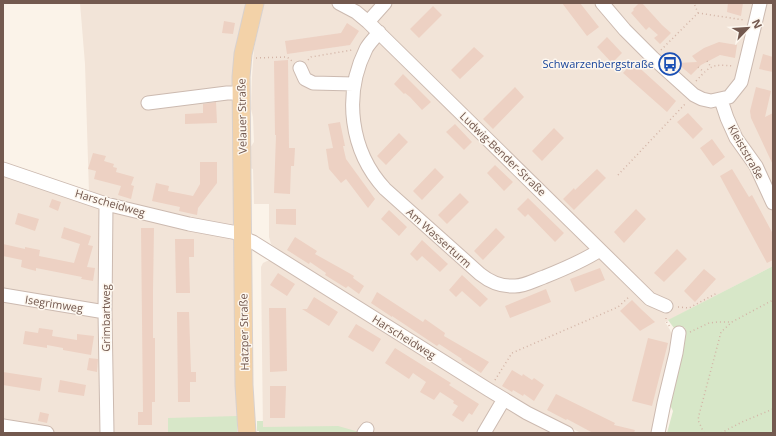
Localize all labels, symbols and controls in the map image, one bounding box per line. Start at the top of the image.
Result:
north arrow [728,8,768,48]
text: N [749,16,766,31]
bus stop icon: Schwarzenbergstraße [657,51,683,77]
place label: Schwarzenbergstraße [543,56,654,71]
street label: Velauer Straße [233,78,250,154]
street label: Ludwig-Bender-Straße [457,108,550,199]
street label: Kleiststraße [725,122,768,182]
street label: Harscheidweg [73,185,147,220]
street label: Am Wasserturm [404,204,475,271]
street label: Grimbartweg [98,284,113,352]
street label: Isegrimweg [24,292,84,316]
street label: Hatzper Straße [235,293,252,371]
street label: Harscheidweg [370,311,439,362]

